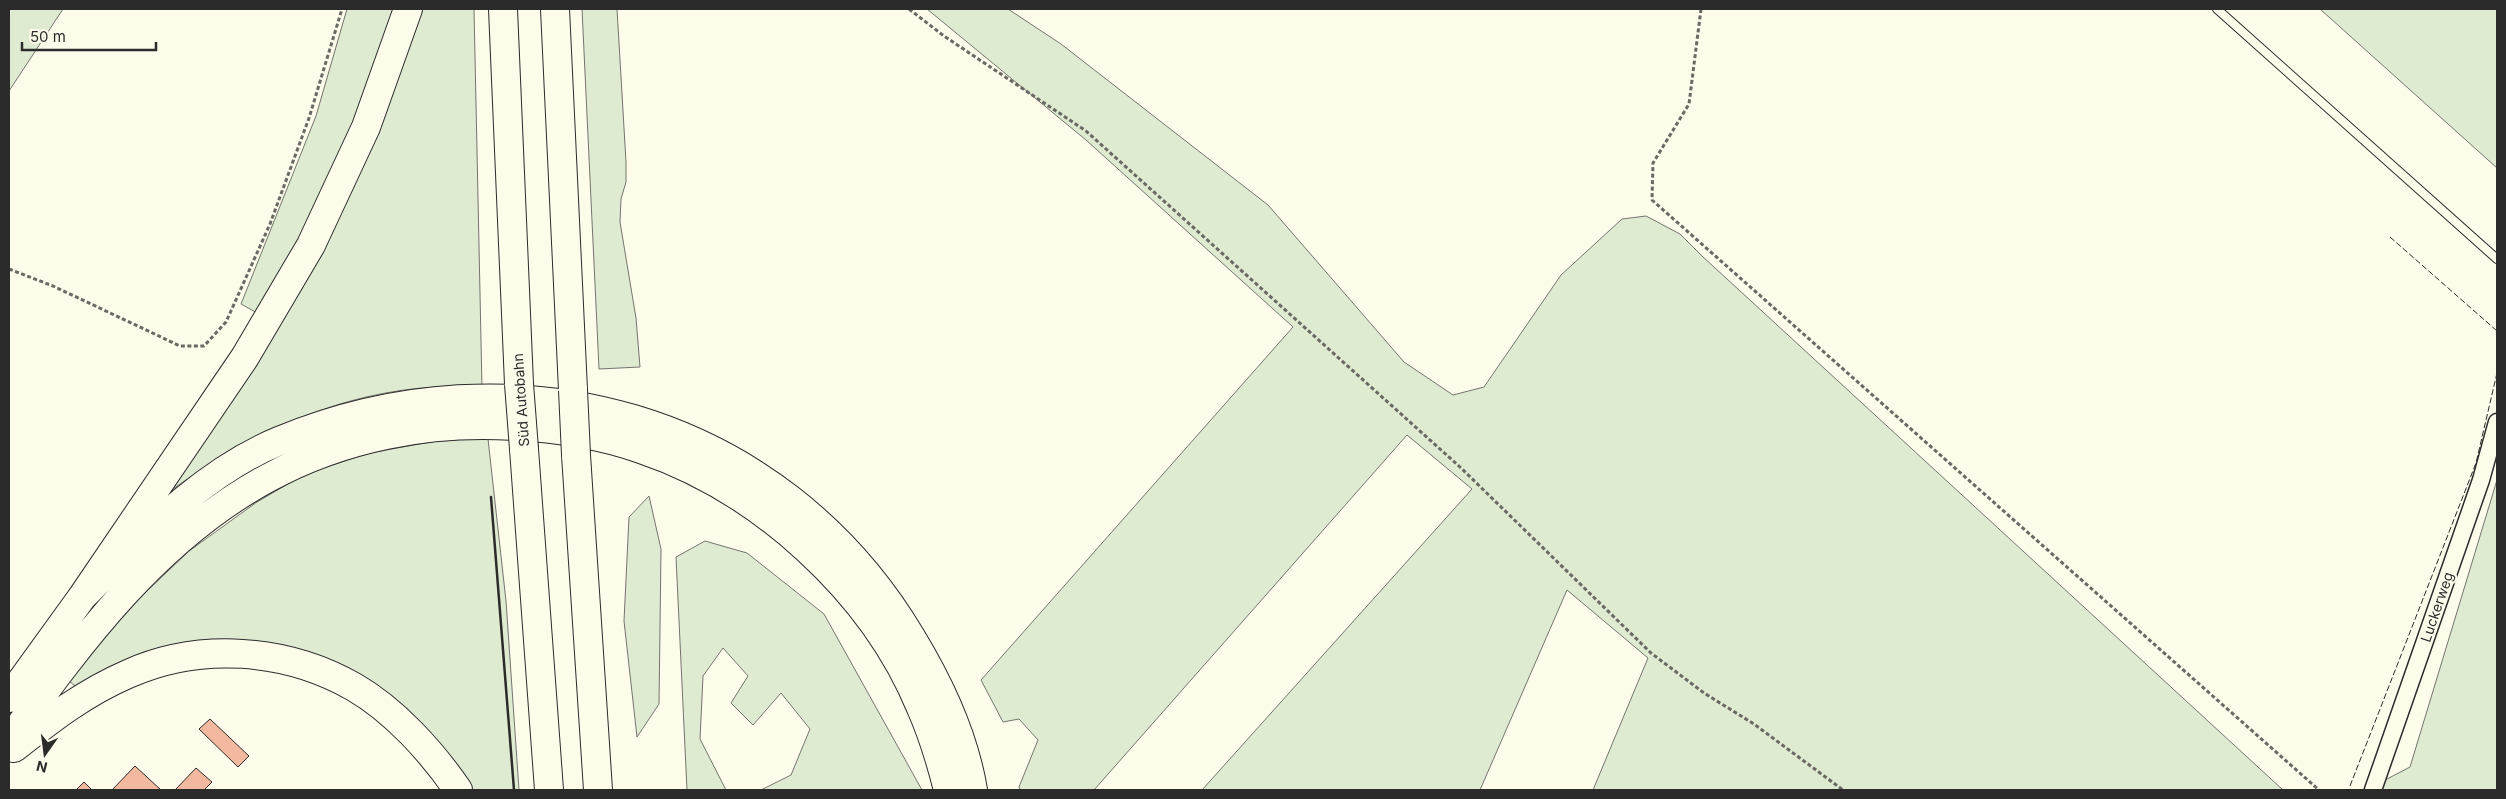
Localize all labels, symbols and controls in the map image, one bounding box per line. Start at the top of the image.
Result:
scale bar [22,20,156,52]
text: 50 m [30,27,66,46]
street label: Süd Autobahn [509,353,532,447]
street label: Luckerweg [2417,570,2456,644]
north arrow [20,729,70,779]
text: N [35,758,49,777]

